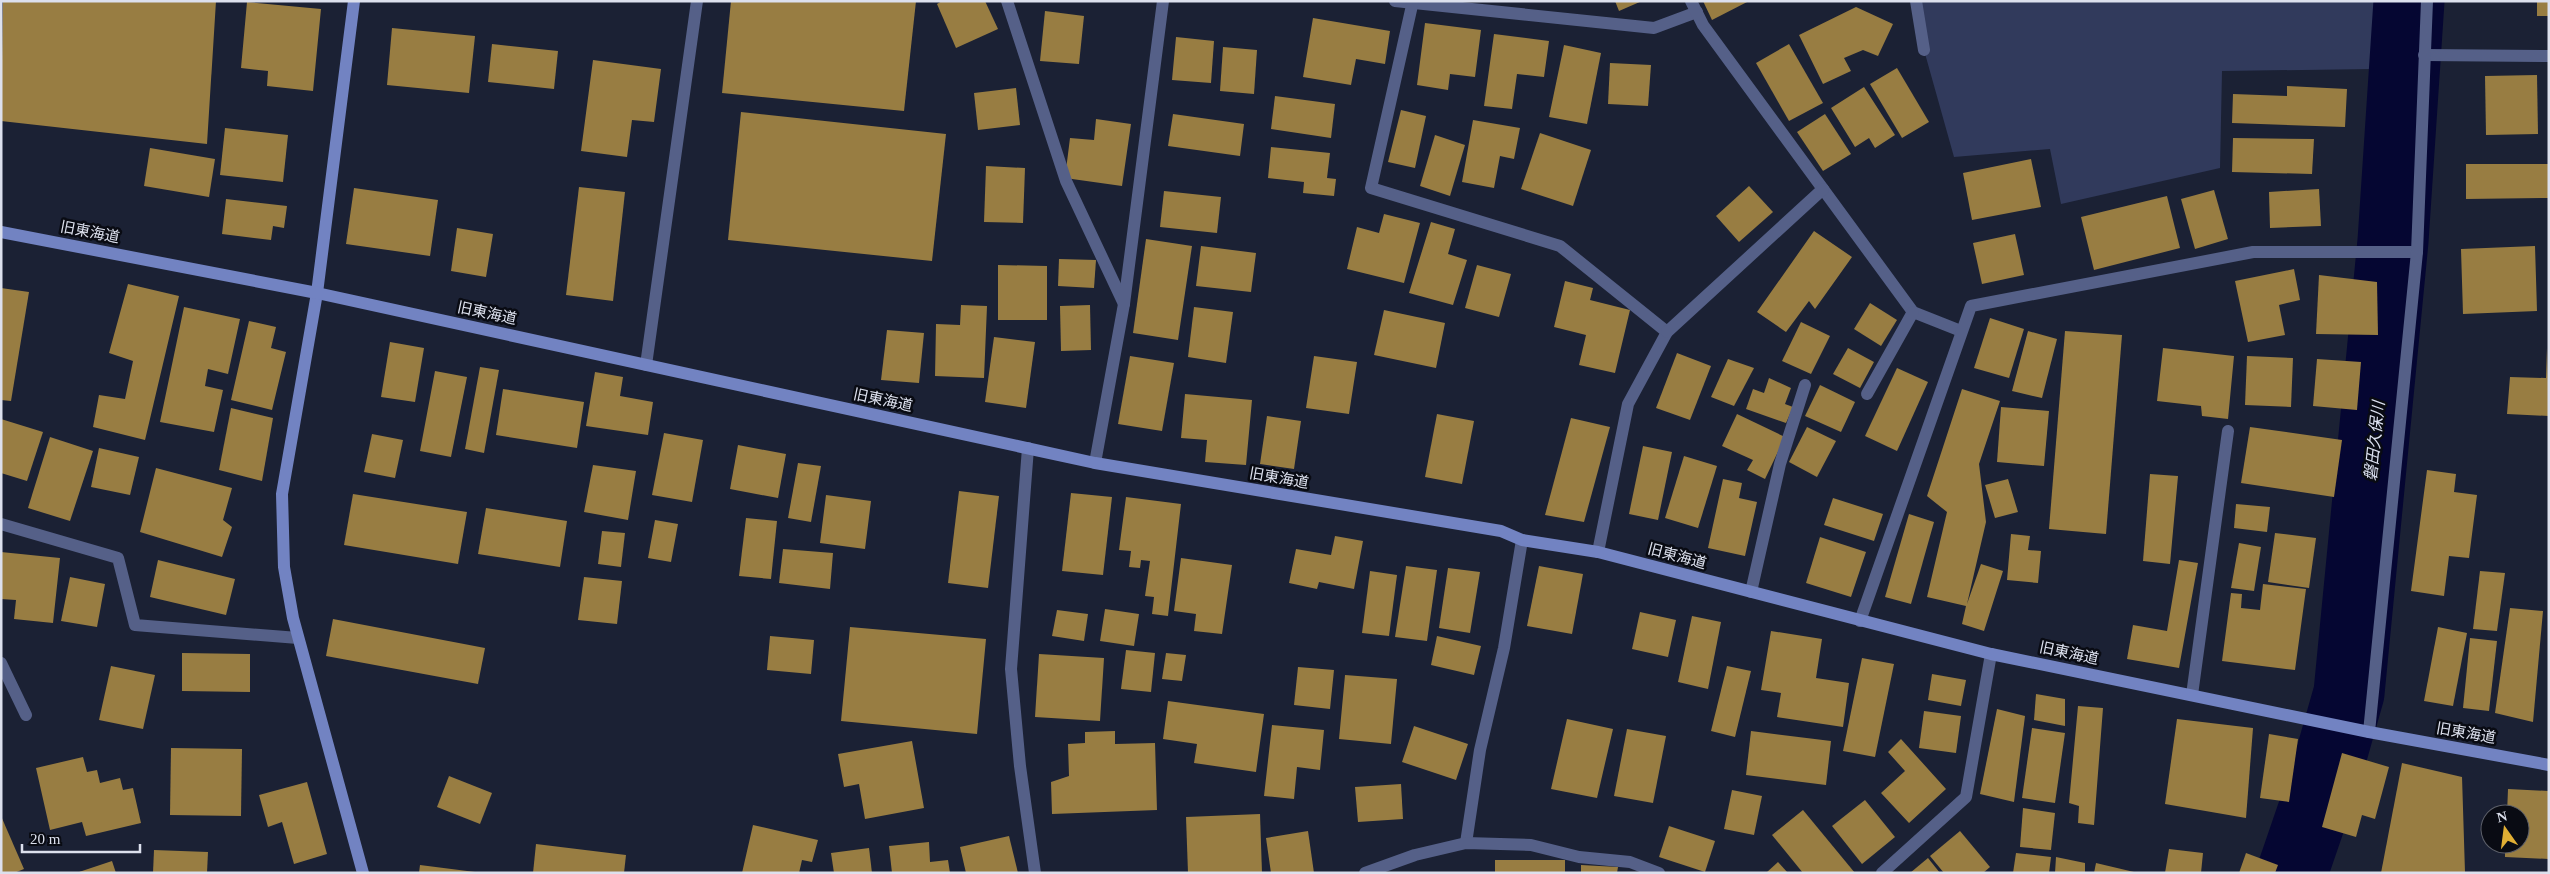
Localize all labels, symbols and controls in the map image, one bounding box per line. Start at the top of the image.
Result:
street label: 旧東海道 [59,218,121,246]
street label: 旧東海道 [456,299,518,327]
street label: 旧東海道 [852,386,914,414]
water label: 磐田久保川 [2362,398,2387,482]
street label: 旧東海道 [1248,465,1310,491]
street label: 旧東海道 [1646,541,1708,571]
street label: 旧東海道 [2038,639,2100,667]
street label: 旧東海道 [2435,720,2497,746]
north arrow [2480,804,2530,854]
text: N [2495,808,2509,825]
scale bar [22,822,140,854]
text: 20 m [30,831,61,847]

